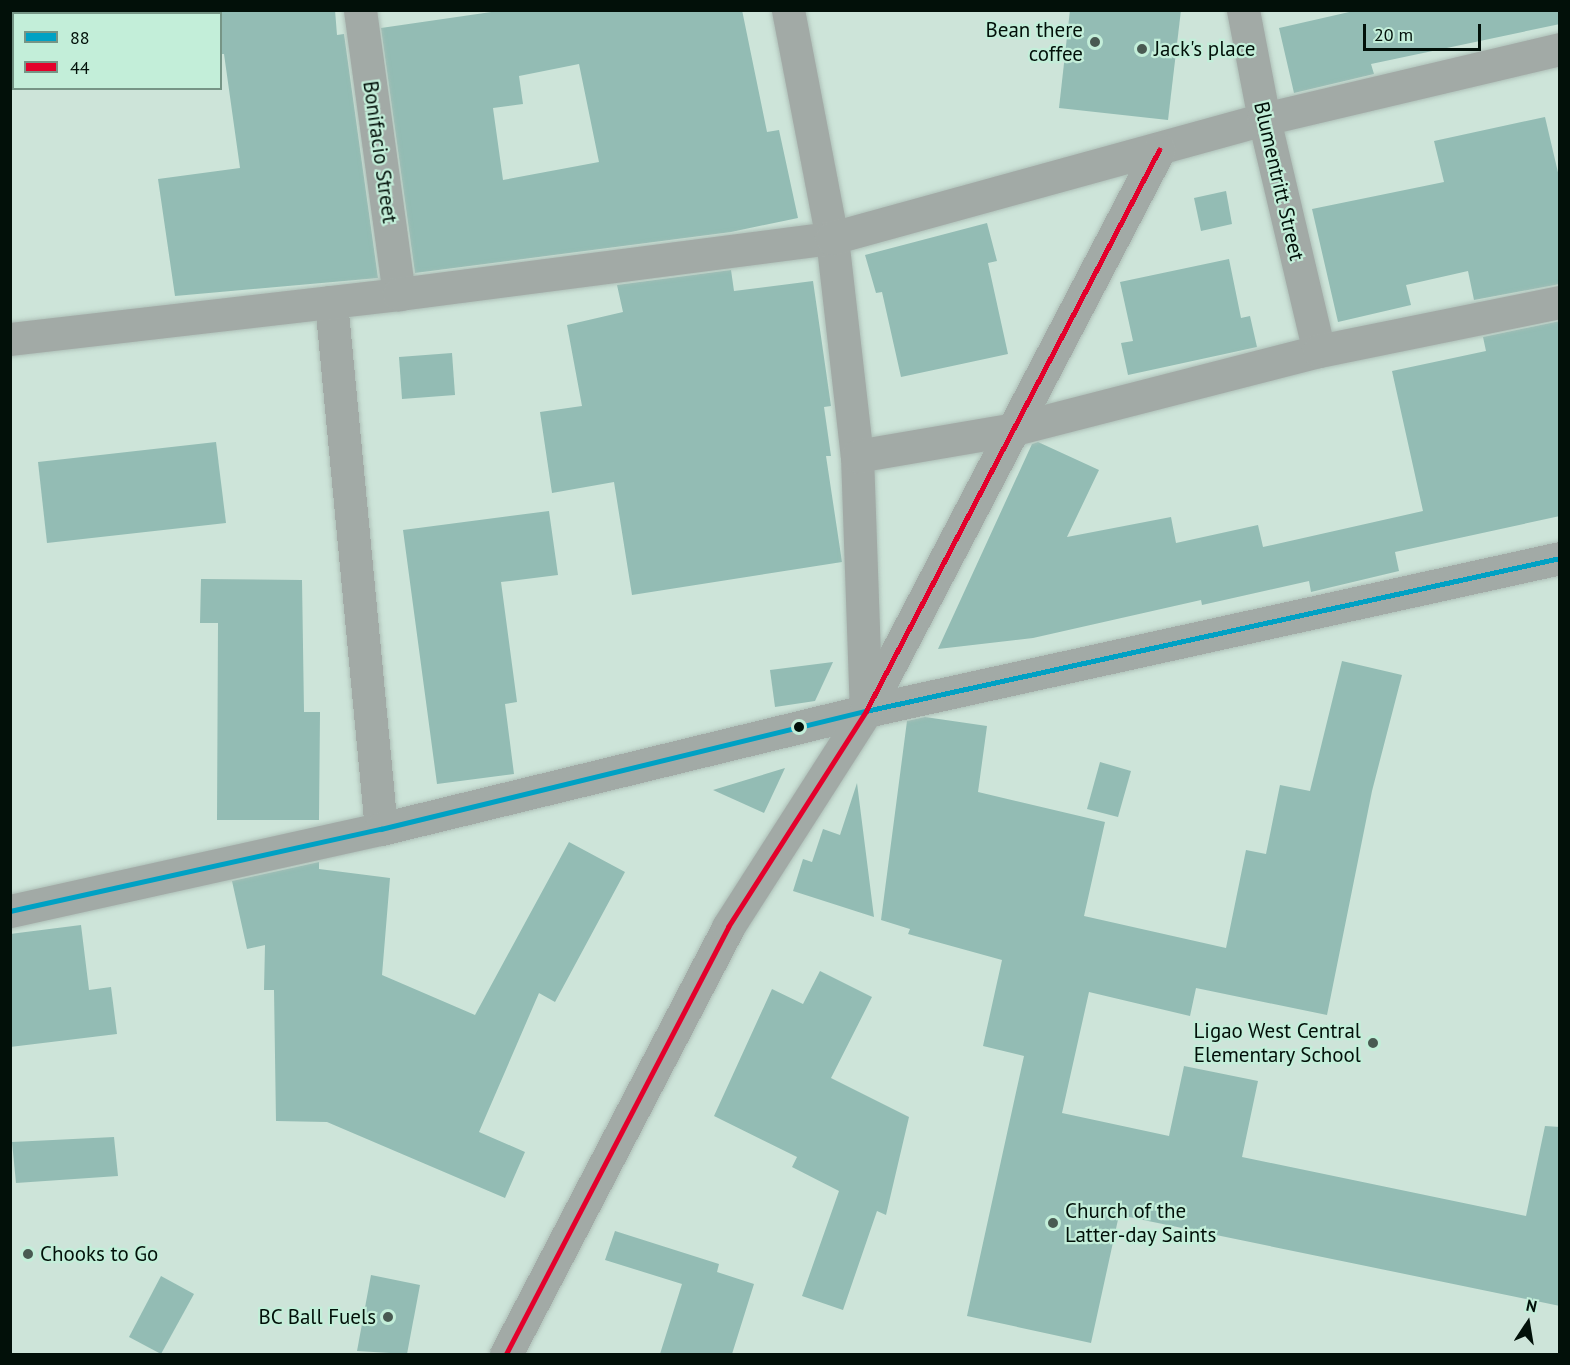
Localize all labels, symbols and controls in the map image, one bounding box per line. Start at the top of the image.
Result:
legend [12,12,222,90]
scale bar [1366,12,1484,50]
place label: Bean there coffee [985,17,1083,67]
text: 20 m [1374,23,1413,46]
text: 88 [70,26,90,49]
marker: Bean there coffee [1088,35,1102,49]
place label: Jack's place [1154,36,1255,62]
marker: Jack's place [1135,42,1149,56]
text: 44 [70,56,90,79]
street label: Bonifacio Street [358,79,402,225]
street label: Blumentritt Street [1248,99,1310,263]
unlabelled marker [793,721,805,733]
place label: Ligao West Central Elementary School [1193,1018,1361,1068]
marker: Ligao West Central Elementary School [1366,1036,1380,1050]
place label: Church of the Latter-day Saints [1065,1198,1217,1248]
marker: Church of the Latter-day Saints [1046,1216,1060,1230]
place label: Chooks to Go [40,1241,158,1267]
marker: Chooks to Go [21,1247,35,1261]
north arrow [1498,1293,1558,1353]
text: N [1525,1295,1539,1316]
place label: BC Ball Fuels [258,1304,376,1330]
marker: BC Ball Fuels [381,1310,395,1324]

